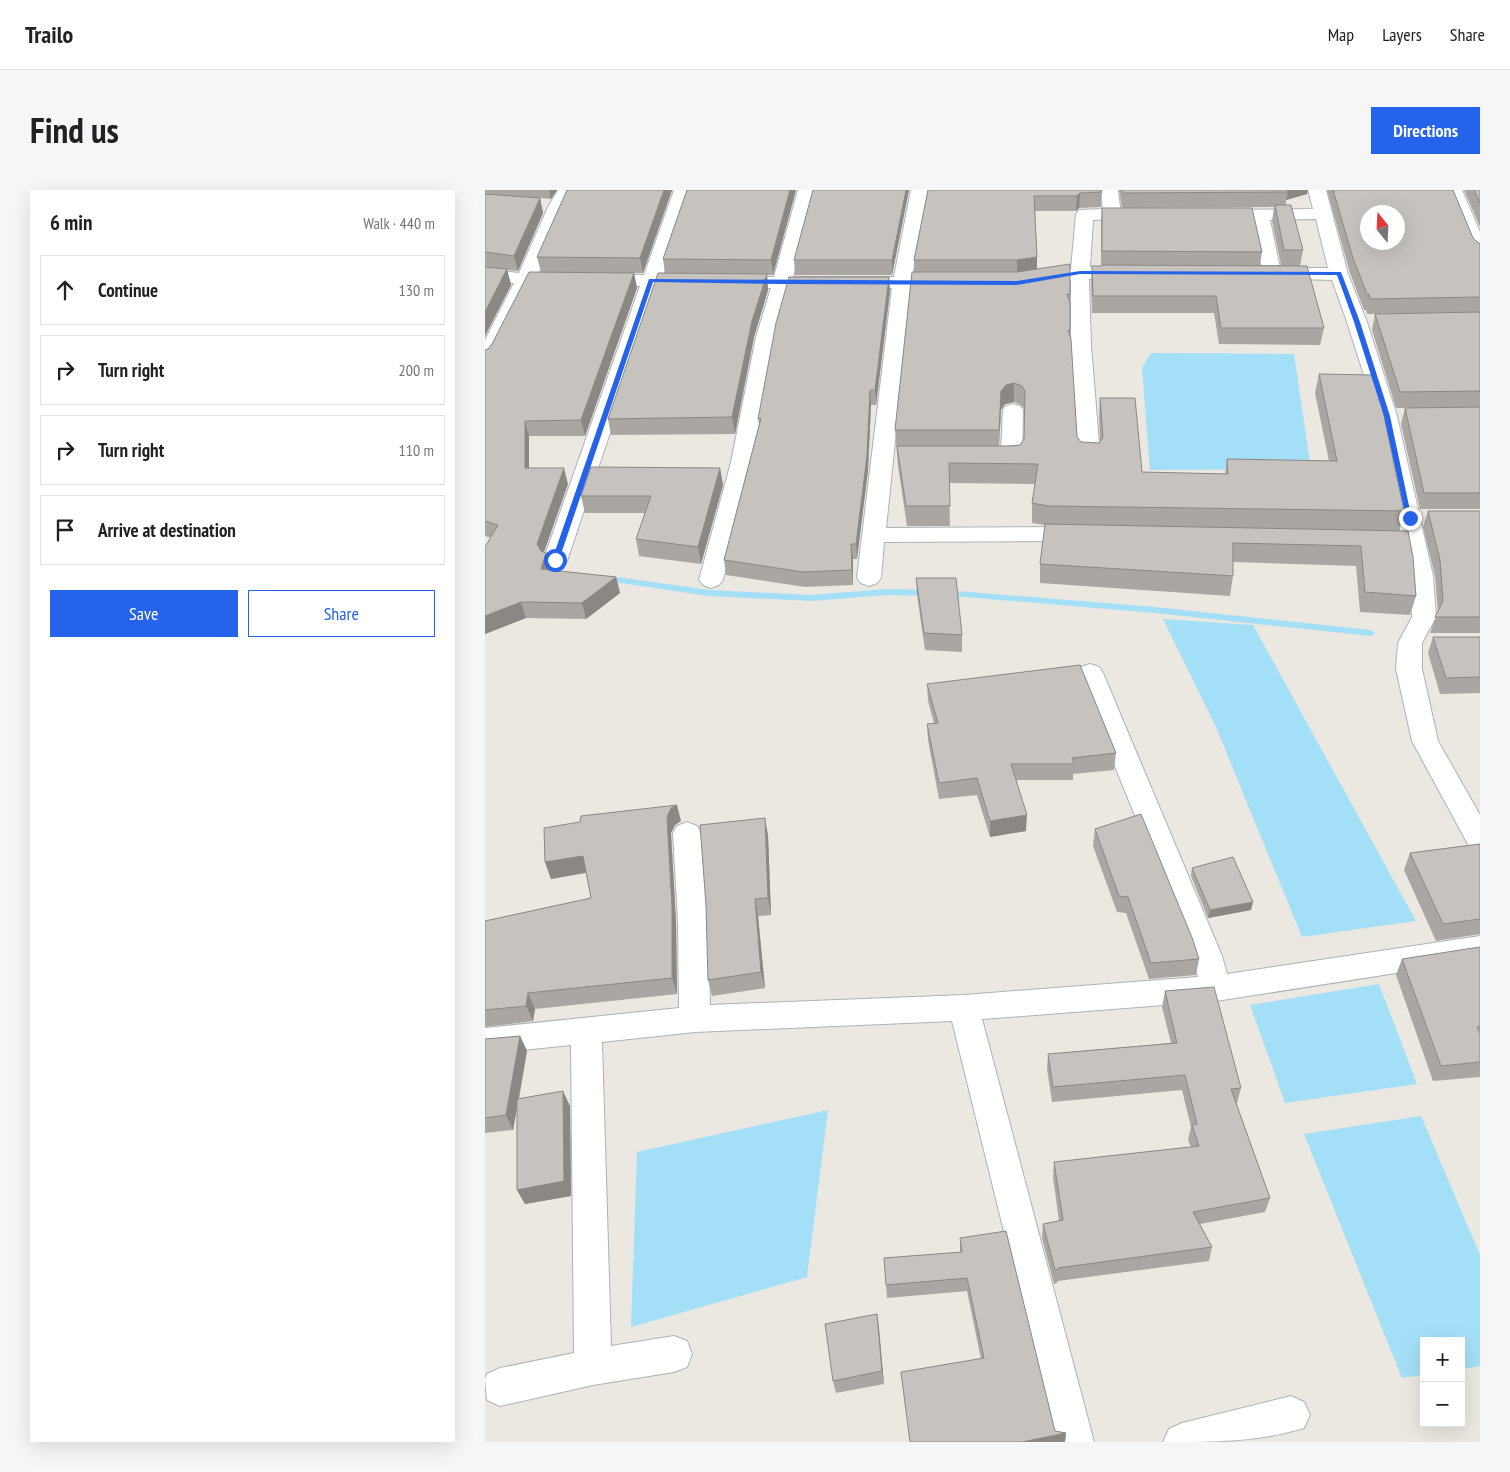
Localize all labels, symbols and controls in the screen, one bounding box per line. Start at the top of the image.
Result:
text: Trailo [25,19,73,50]
text: Map [1328,23,1354,46]
text: Layers [1382,23,1422,46]
text: Share [1450,23,1485,46]
text: Find us [30,107,119,153]
button: Directions [1371,107,1480,154]
north arrow [1360,205,1405,250]
text: 6 min [50,209,92,236]
text: Walk · 440 m [363,213,435,233]
icon: ahead [51,276,79,304]
text: Continue [98,278,158,302]
text: 130 m [399,280,434,300]
icon: right [51,356,79,384]
text: Turn right [98,358,164,382]
text: 200 m [399,360,434,380]
icon: right [51,436,79,464]
text: Turn right [98,438,164,462]
text: 110 m [399,440,434,460]
route end [1399,507,1422,530]
icon: arrive [51,516,79,544]
text: Arrive at destination [98,518,236,542]
route start [544,549,567,572]
button: Save [50,590,238,637]
button: Share [248,590,435,637]
map controls [1420,1337,1465,1427]
button: + [1420,1337,1465,1382]
button: − [1420,1382,1465,1427]

